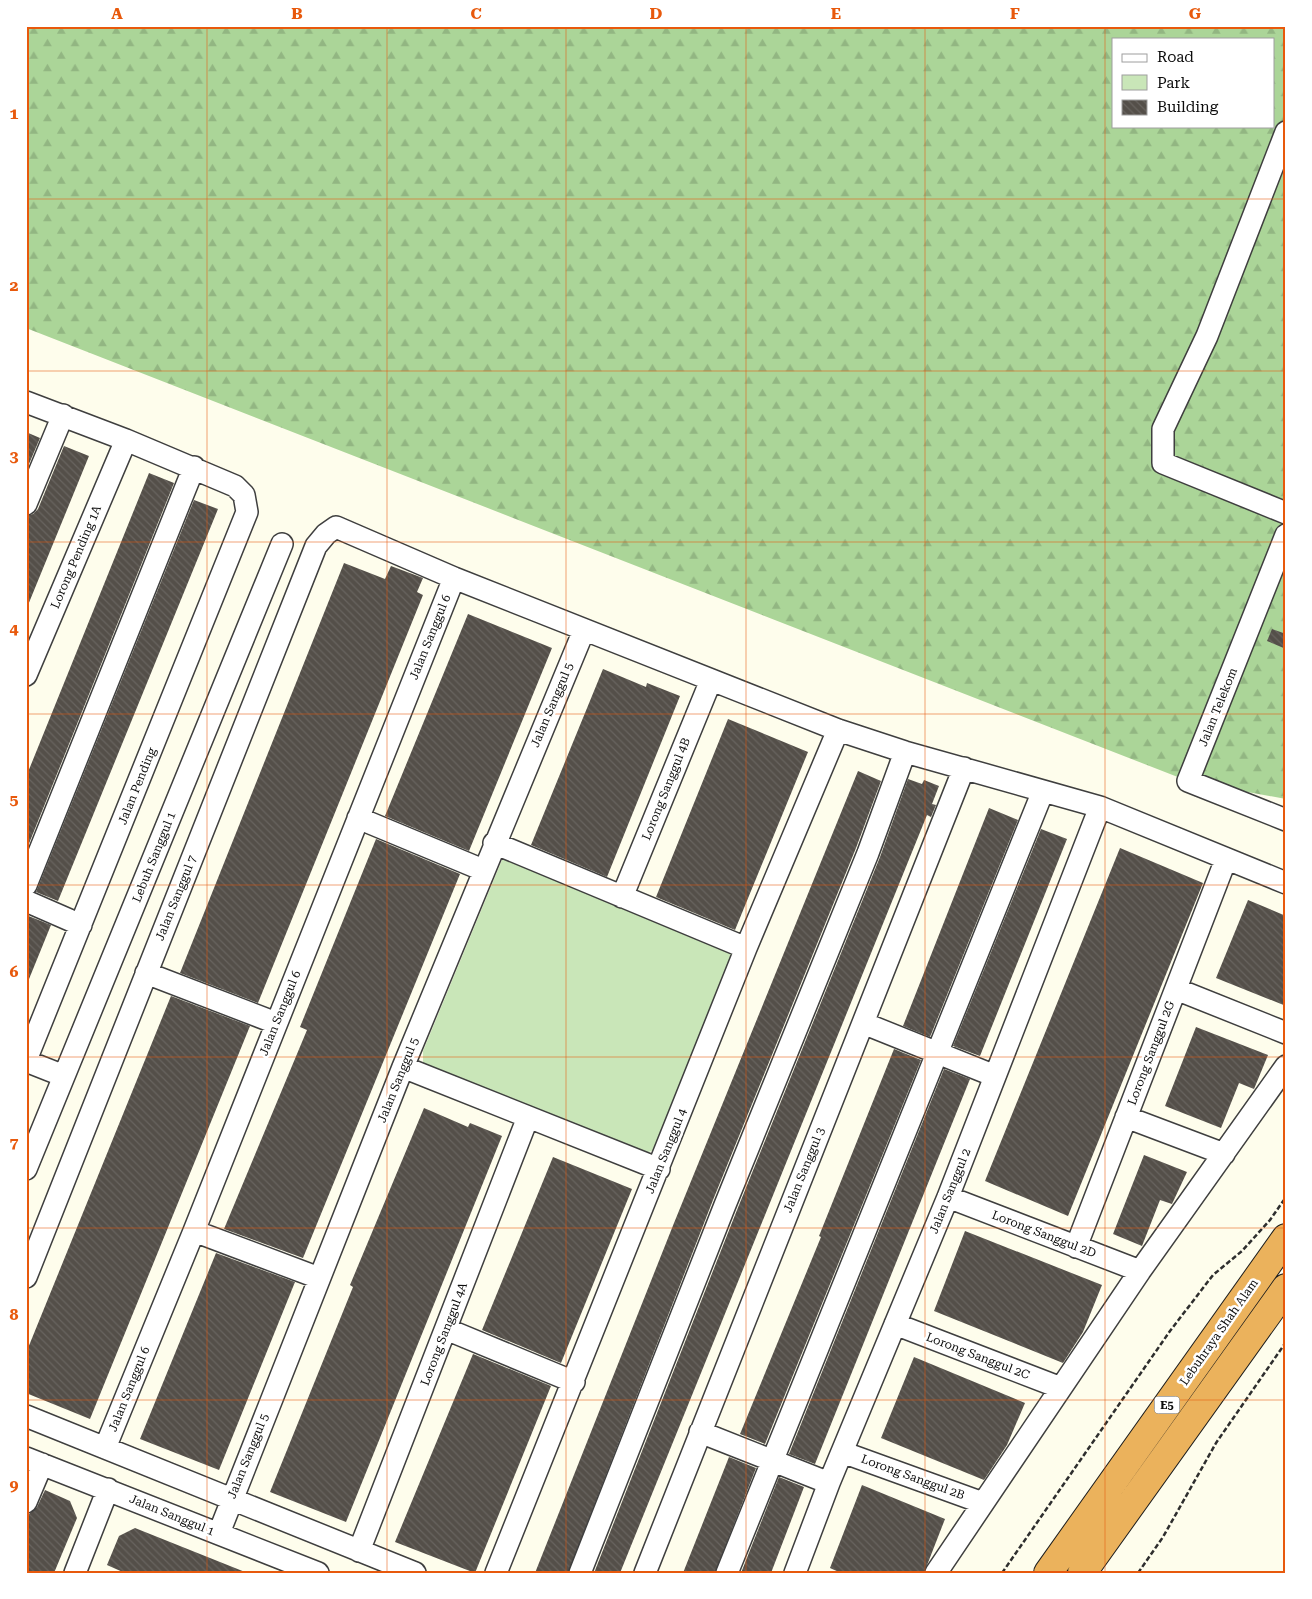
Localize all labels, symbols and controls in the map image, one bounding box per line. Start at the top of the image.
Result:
text: A [111,4,123,23]
text: B [291,4,303,23]
text: C [470,4,482,23]
text: D [650,4,663,23]
text: E [831,4,841,23]
text: F [1010,4,1020,23]
text: G [1189,4,1202,23]
legend [1112,38,1274,128]
text: Road [1157,48,1194,66]
text: Park [1157,74,1191,92]
text: Building [1157,98,1219,116]
text: 1 [10,104,19,123]
text: 2 [10,276,19,295]
text: 3 [10,447,19,466]
street label: Lorong Pending 1A [48,503,104,611]
street label: Jalan Sanggul 6 [407,592,454,682]
text: 4 [10,619,19,638]
street label: Jalan Sanggul 5 [528,660,576,749]
street label: Jalan Telekom [1196,666,1240,748]
street label: Lorong Sanggul 4B [639,736,693,842]
street label: Jalan Pending [115,745,159,827]
text: 5 [10,790,19,809]
street label: Lebuh Sanggul 1 [129,809,179,904]
street label: Jalan Sanggul 7 [153,853,200,943]
text: 6 [10,962,19,981]
street label: Jalan Sanggul 6 [257,968,304,1058]
street label: Lorong Sanggul 2G [1125,998,1178,1107]
street label: Jalan Sanggul 5 [375,1035,422,1125]
street label: Jalan Sanggul 4 [643,1106,690,1196]
street label: Jalan Sanggul 3 [781,1125,828,1215]
text: 7 [10,1133,19,1152]
street label: Jalan Sanggul 2 [927,1146,974,1236]
street label: Lorong Sanggul 2D [990,1208,1098,1260]
street label: Lebuhraya Shah Alam [1177,1276,1261,1388]
street label: Lorong Sanggul 4A [418,1280,470,1388]
text: 8 [10,1305,19,1324]
street label: Lorong Sanggul 2C [924,1330,1032,1382]
street label: Jalan Sanggul 6 [106,1344,153,1434]
road number: E5 [1154,1396,1180,1414]
street label: Jalan Sanggul 5 [225,1411,272,1501]
street label: Lorong Sanggul 2B [859,1452,967,1502]
text: 9 [10,1476,19,1495]
street label: Jalan Sanggul 1 [127,1492,217,1539]

